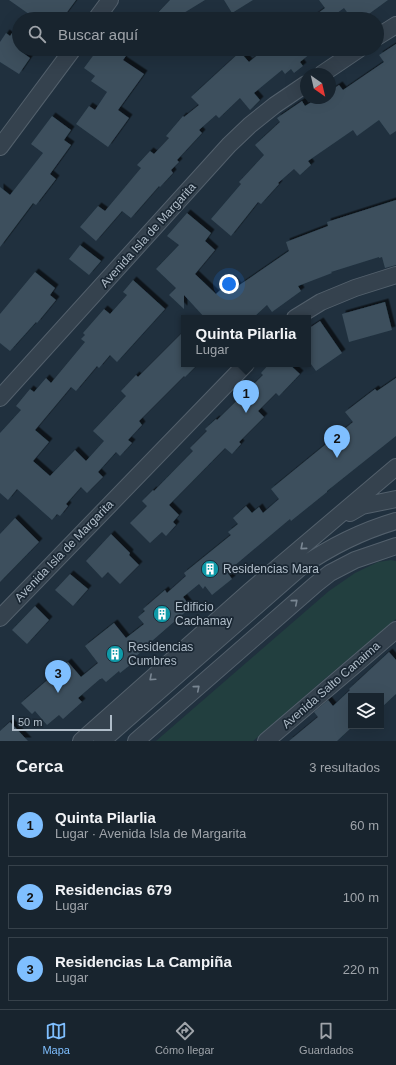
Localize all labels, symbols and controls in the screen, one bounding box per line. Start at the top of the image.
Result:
search box [12,12,384,56]
icon: search [26,23,48,45]
text: Buscar aquí [58,26,138,43]
north arrow [300,68,336,104]
street label: Avenida Isla de Margarita [97,180,199,290]
your location [219,274,239,294]
popup [181,315,311,367]
text: Quinta Pilarlia [196,325,296,342]
text: Lugar [196,342,229,357]
pin: 1 [233,380,259,413]
pin: 2 [324,425,350,458]
street label: Avenida Isla de Margarita [12,497,116,605]
one-way arrow [300,542,307,549]
building icon: Residencias Mara [200,559,220,579]
place label: Residencias Mara [223,562,319,576]
place label: Edificio Cachamay [175,600,232,628]
one-way arrow [290,600,298,607]
building icon: Edificio Cachamay [152,604,172,624]
street label: Avenida Salto Canaima [279,638,383,731]
place label: Residencias Cumbres [128,640,193,668]
building icon: Residencias Cumbres [105,644,125,664]
pin: 3 [45,660,71,693]
one-way arrow [149,674,156,681]
one-way arrow [192,685,200,692]
map controls [348,693,384,729]
button: layers [348,693,384,729]
scale bar [12,713,112,732]
text: 50 m [18,716,42,728]
text: Cerca [16,757,63,776]
text: 3 resultados [309,760,380,775]
text: Quinta Pilarlia [55,809,156,826]
text: 1 [26,818,34,833]
text: 60 m [350,818,379,833]
text: Lugar · Avenida Isla de Margarita [55,826,246,841]
text: Residencias 679 [55,881,172,898]
text: 2 [26,890,34,905]
text: 100 m [343,890,379,905]
text: Lugar [55,898,88,913]
text: Residencias La Campiña [55,953,232,970]
text: 3 [26,962,34,977]
text: 220 m [343,962,379,977]
text: Lugar [55,970,88,985]
tab: Mapa [42,1020,70,1056]
tab: Cómo llegar [155,1020,214,1056]
tab: Guardados [299,1020,354,1056]

